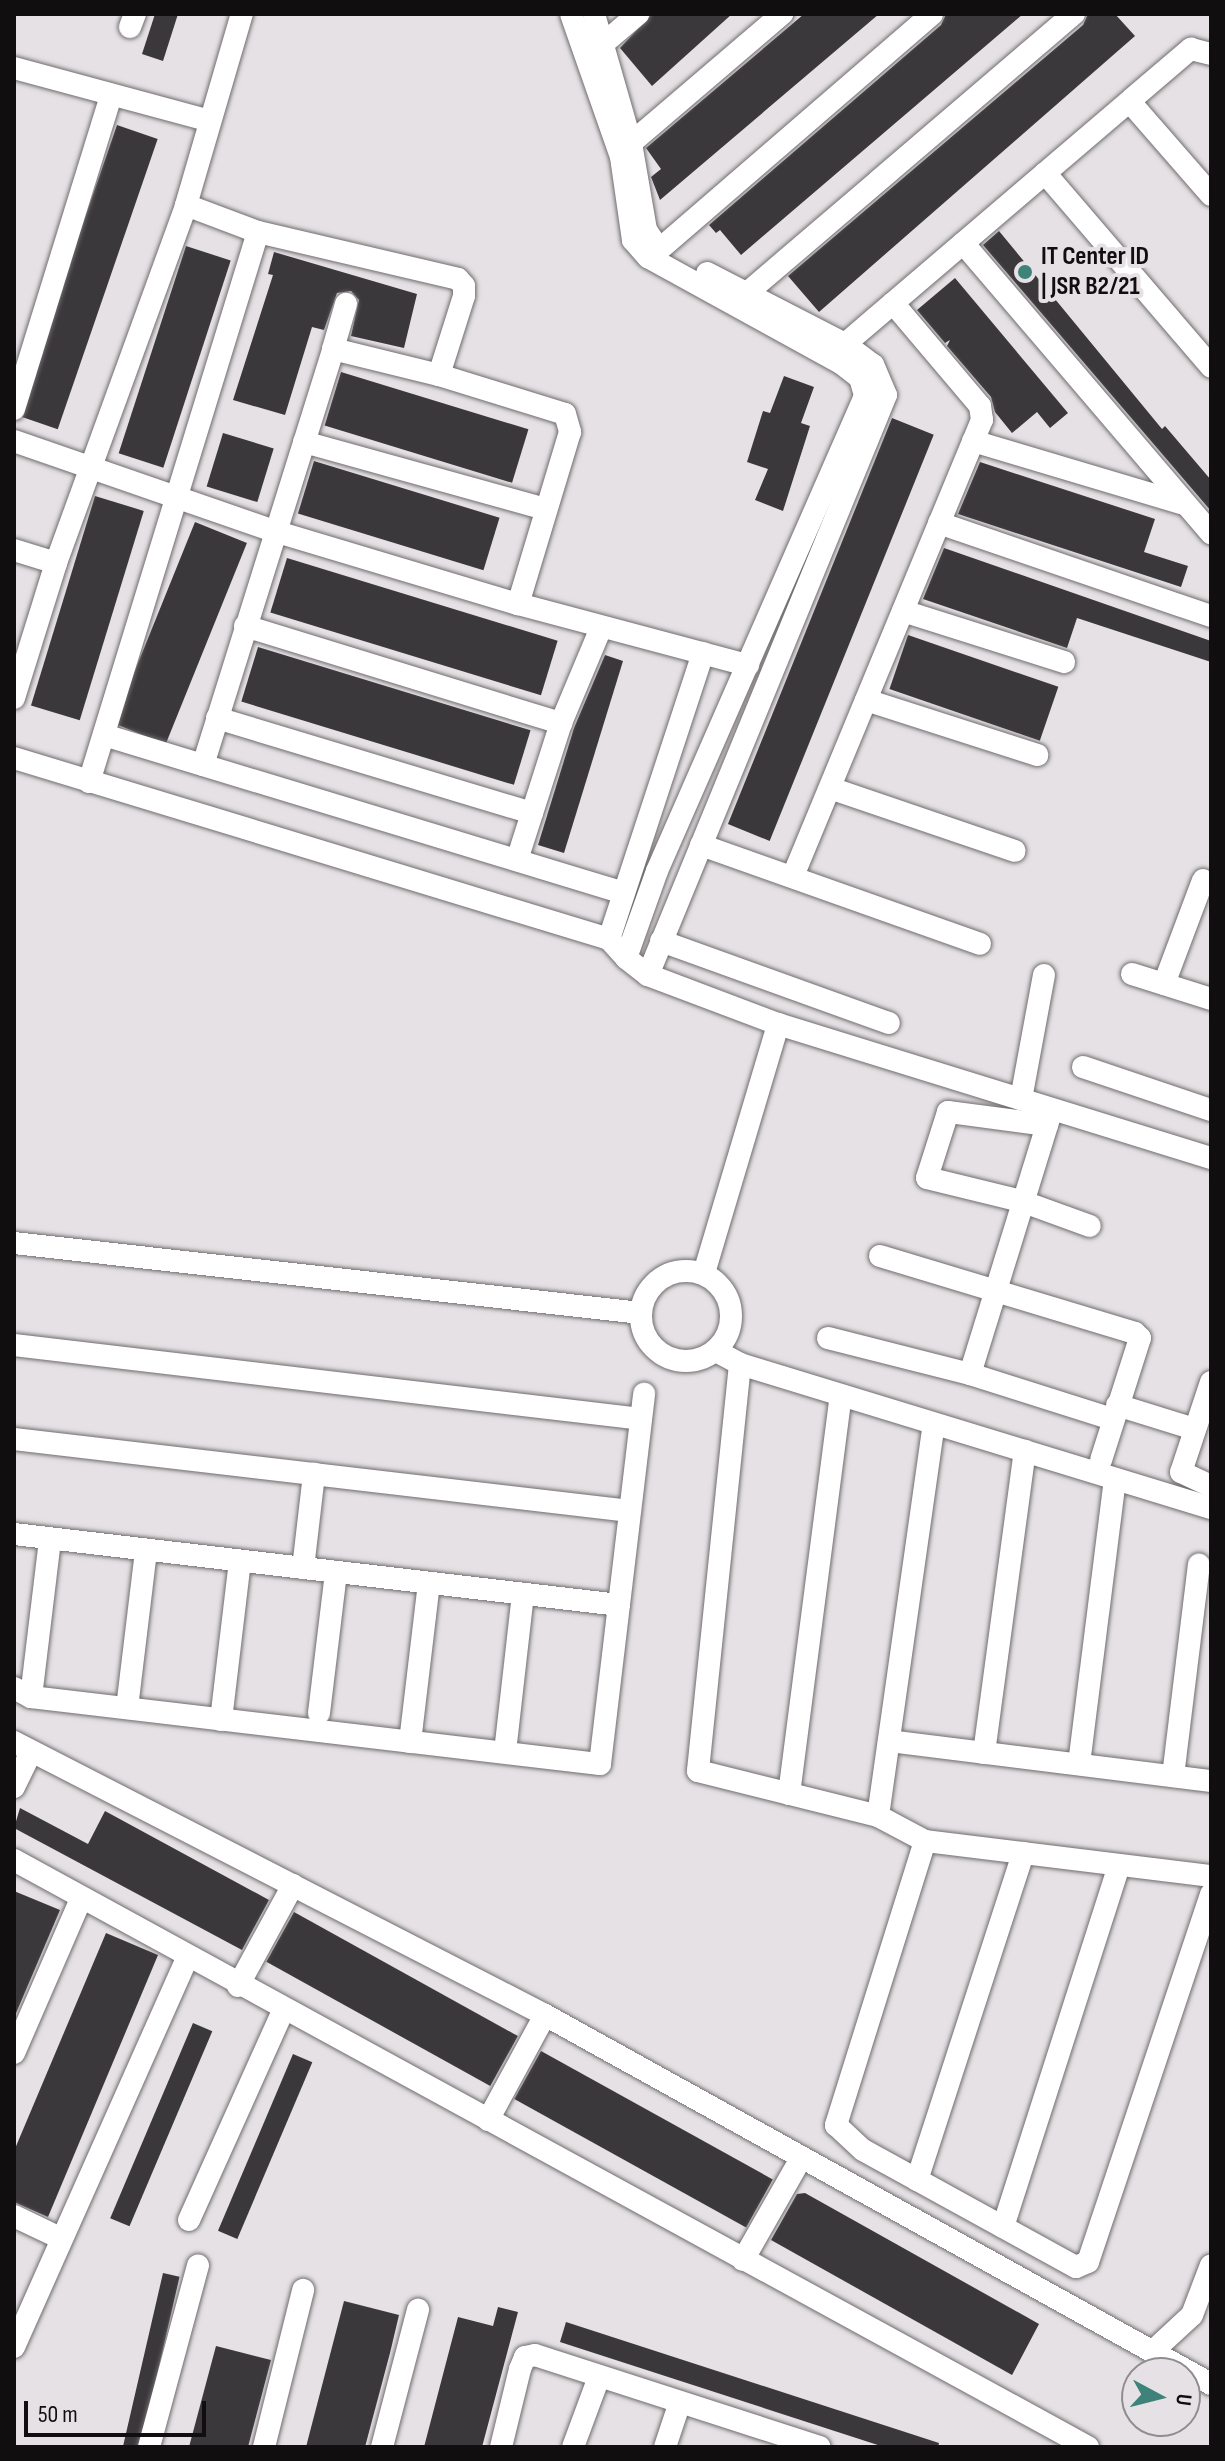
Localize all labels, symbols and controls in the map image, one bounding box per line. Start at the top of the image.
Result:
place label: IT Center ID | JSR B2/21 [1041,241,1149,302]
marker: IT Center ID | JSR B2/21 [1016,263,1034,281]
north arrow [1121,2357,1201,2437]
scale bar [28,2385,210,2435]
text: U [1169,2392,1197,2407]
text: 50 m [38,2400,78,2429]

